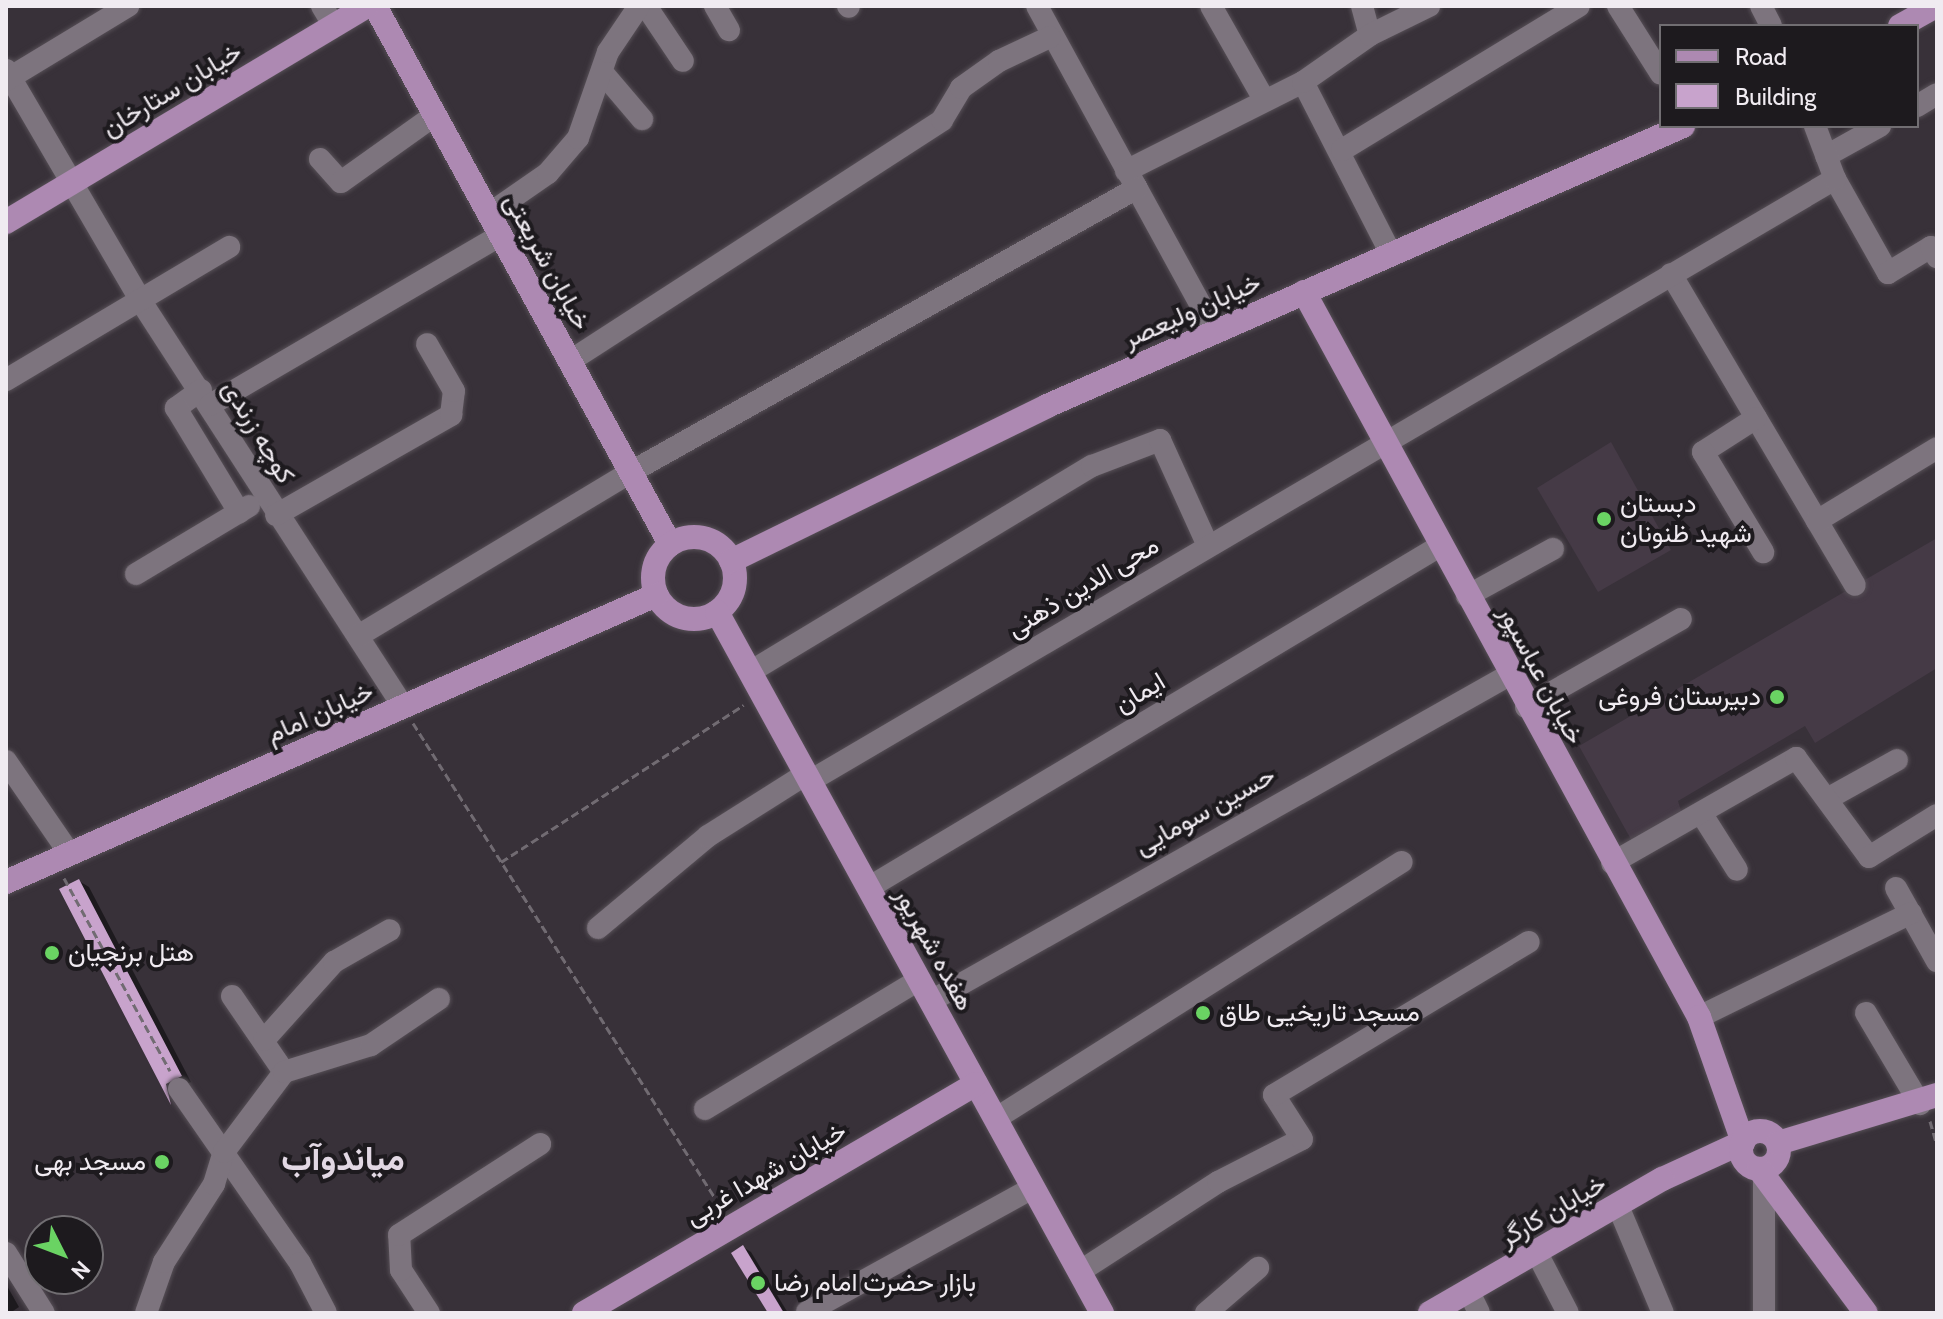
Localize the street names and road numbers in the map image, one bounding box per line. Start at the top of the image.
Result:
street label: خیابان ستارخان [96,36,248,144]
street label: خیابان شریعتی [497,188,597,336]
street label: خیابان ولیعصر [1118,267,1266,355]
street label: کوچه زرندی [215,375,301,489]
street label: محی الدین ذهنی [1002,529,1164,645]
street label: خیابان عباسپور [1491,600,1591,750]
street label: ایمان [1109,666,1171,720]
street label: خیابان امام [262,676,378,750]
street label: حسین سومایی [1129,760,1281,862]
street label: هفده شهریور [887,882,981,1016]
street label: خیابان شهدا غربی [680,1115,852,1233]
street label: خیابان کارگر [1494,1168,1612,1254]

